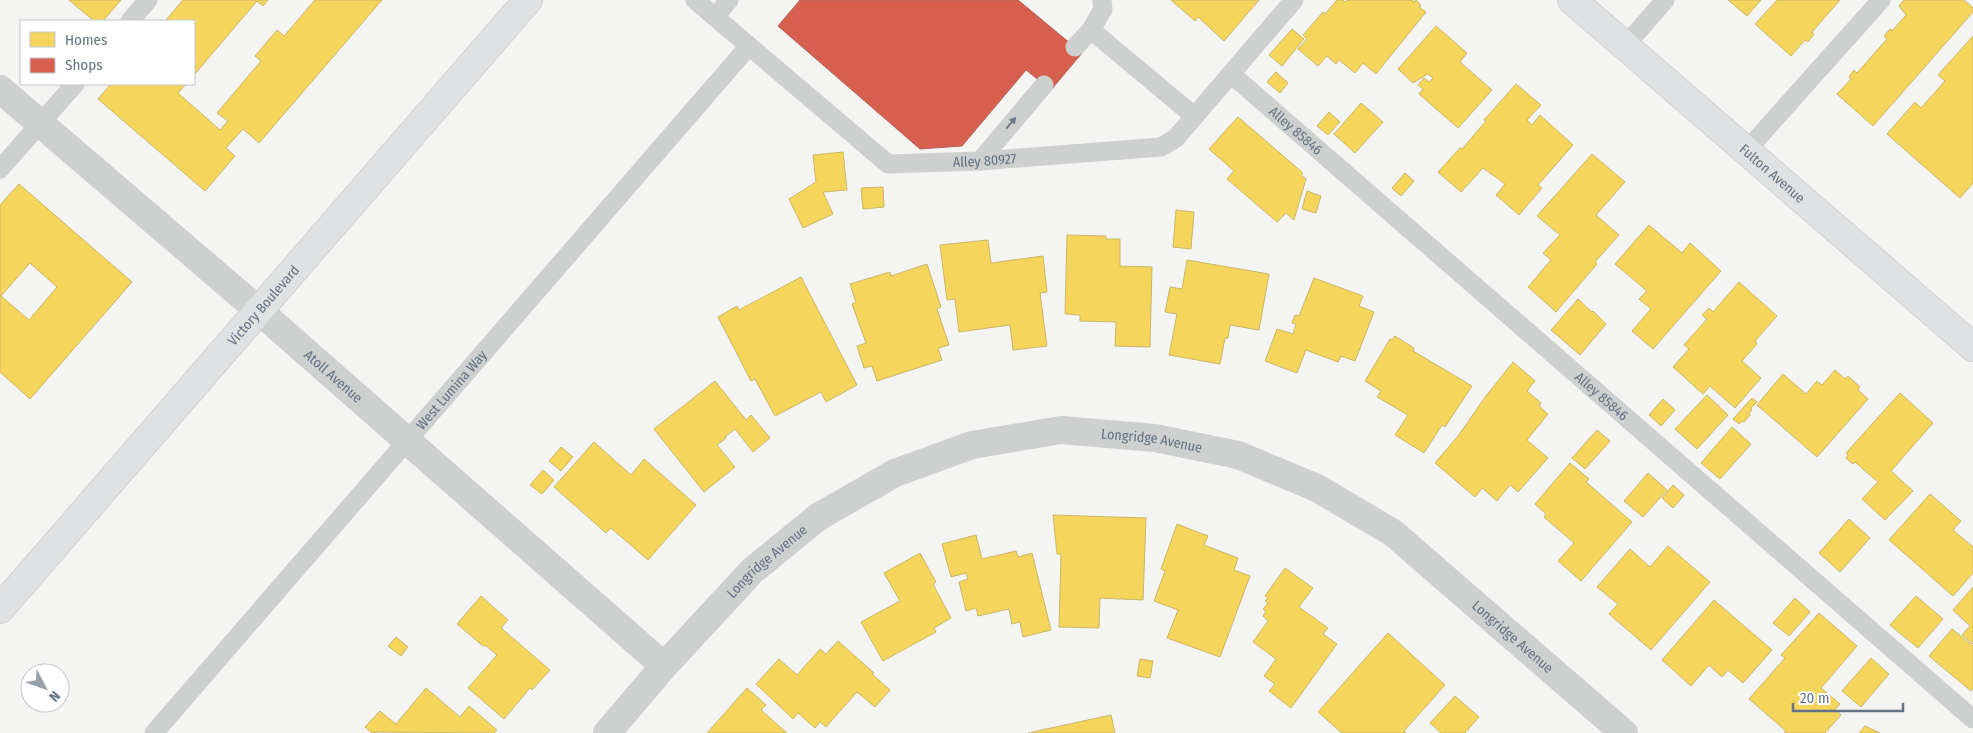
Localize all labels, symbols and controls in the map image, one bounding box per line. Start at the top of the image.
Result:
legend [20,20,195,85]
text: Homes [65,31,107,49]
text: Shops [65,56,103,74]
street label: Alley 85846 [1265,103,1326,159]
one-way arrow [1006,117,1017,130]
street label: Fulton Avenue [1736,141,1808,207]
street label: Alley 80927 [953,150,1017,171]
street label: Victory Boulevard [224,262,303,349]
street label: Atoll Avenue [300,346,366,407]
street label: West Lumina Way [413,346,491,433]
street label: Alley 85846 [1571,369,1631,424]
street label: Longridge Avenue [1101,425,1204,456]
street label: Longridge Avenue [723,521,811,602]
street label: Longridge Avenue [1468,597,1557,677]
north arrow [20,663,70,713]
scale bar [1793,680,1903,712]
text: N [45,687,64,705]
text: 20 m [1800,689,1830,707]

